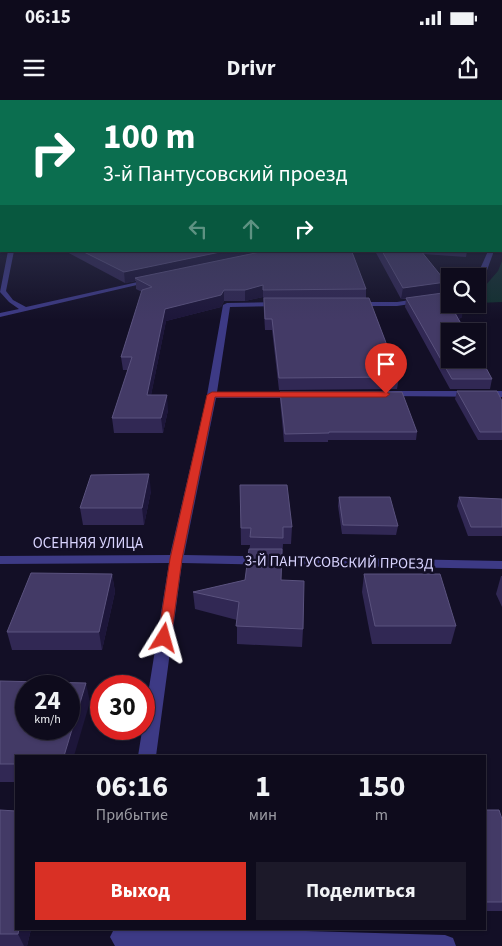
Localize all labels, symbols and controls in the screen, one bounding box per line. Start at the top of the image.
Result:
text: 06:15 [25,4,71,31]
text: Drivr [226,52,276,84]
icon: menu [20,54,48,82]
icon: share [454,54,482,82]
text: 100 m [103,112,195,162]
icon: right [20,120,85,185]
text: 3-й Пантусовский проезд [103,158,347,190]
icon: left [184,215,212,243]
icon: ahead [237,215,265,243]
icon: right [290,215,318,243]
map controls [441,268,486,368]
button: search [441,268,486,313]
button: layers [441,323,486,368]
pin [365,343,407,394]
icon: arrive [372,350,400,378]
street label: ОСЕННЯЯ УЛИЦА [33,533,144,554]
street label: 3-Й ПАНТУСОВСКИЙ ПРОЕЗД [245,550,434,575]
position arrow [137,611,189,663]
speed limit sign: 30 [90,675,155,740]
text: 24 [34,683,61,719]
text: km/h [34,711,61,728]
text: 06:16 [96,765,168,808]
text: 1 [255,765,271,808]
text: 150 [358,765,405,808]
text: Прибытие [96,804,168,826]
text: мин [249,804,277,826]
text: m [375,804,388,826]
button: Выход [35,862,246,920]
button: Поделиться [256,862,466,920]

